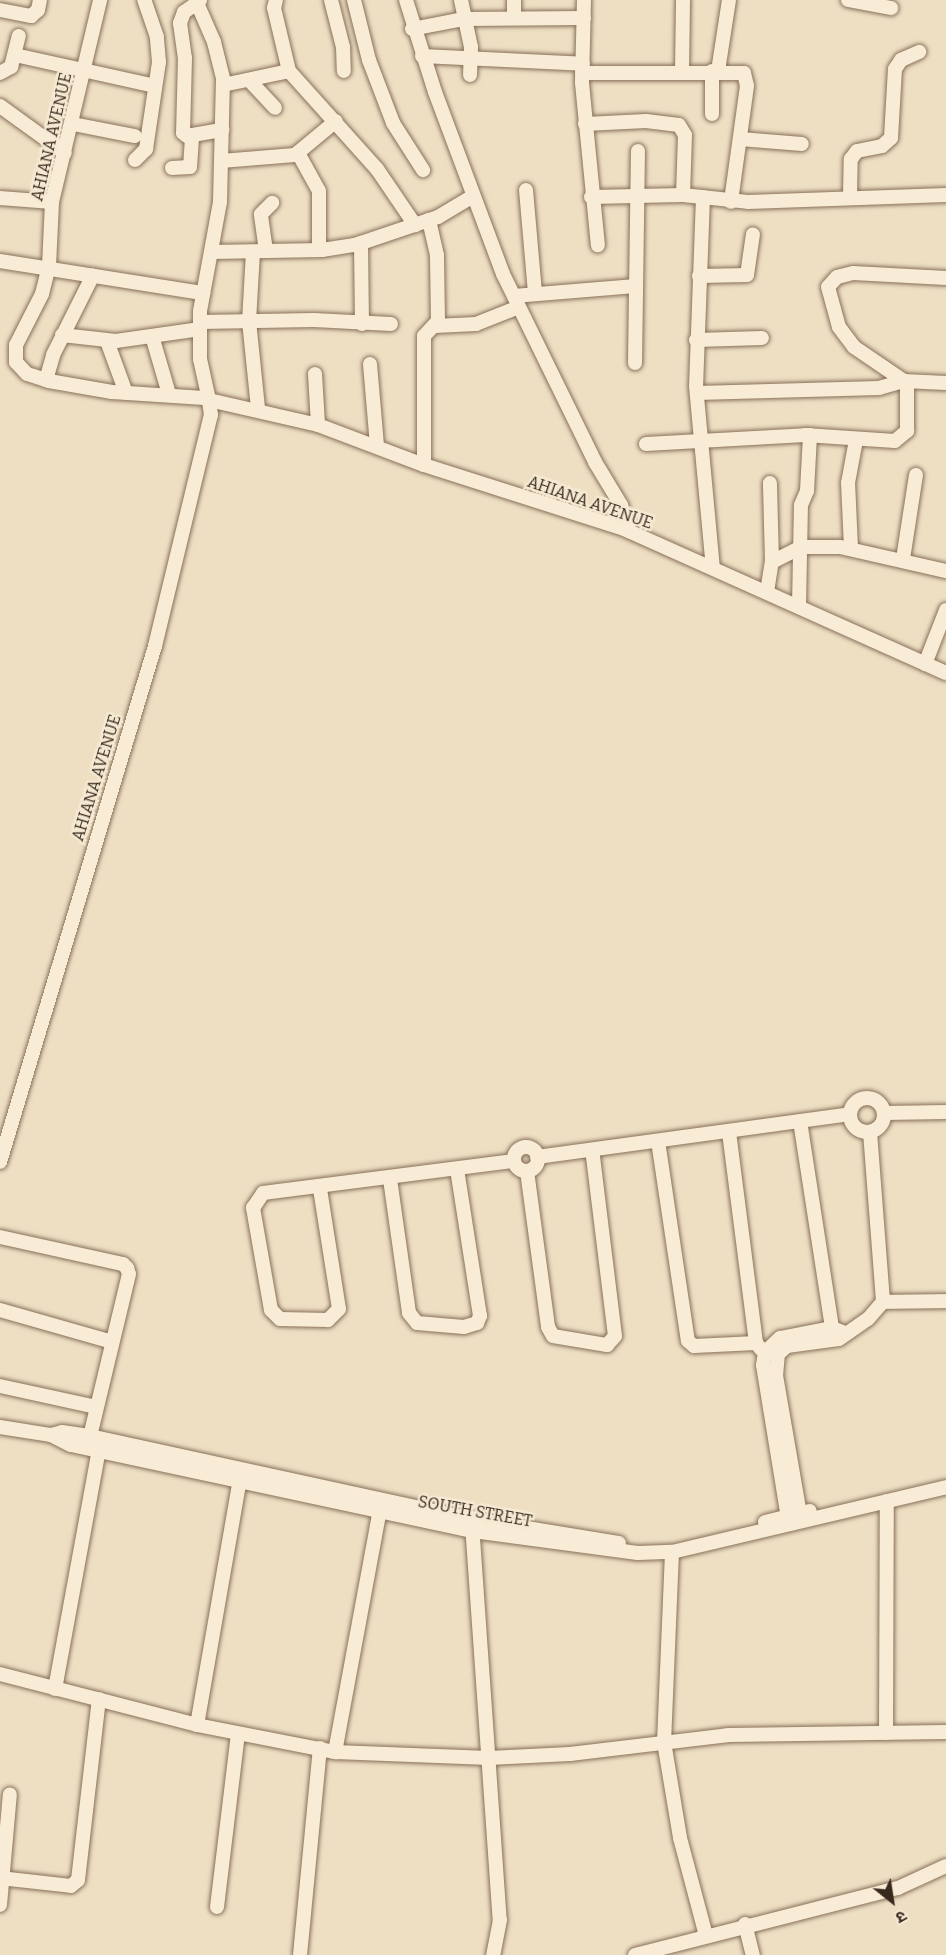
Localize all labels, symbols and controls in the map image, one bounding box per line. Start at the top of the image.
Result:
street label: AHIANA AVENUE [28,71,76,203]
street label: AHIANA AVENUE [525,473,655,533]
street label: AHIANA AVENUE [69,712,125,844]
street label: SOUTH STREET [416,1493,534,1531]
north arrow [862,1871,922,1931]
text: उ [892,1906,910,1928]

